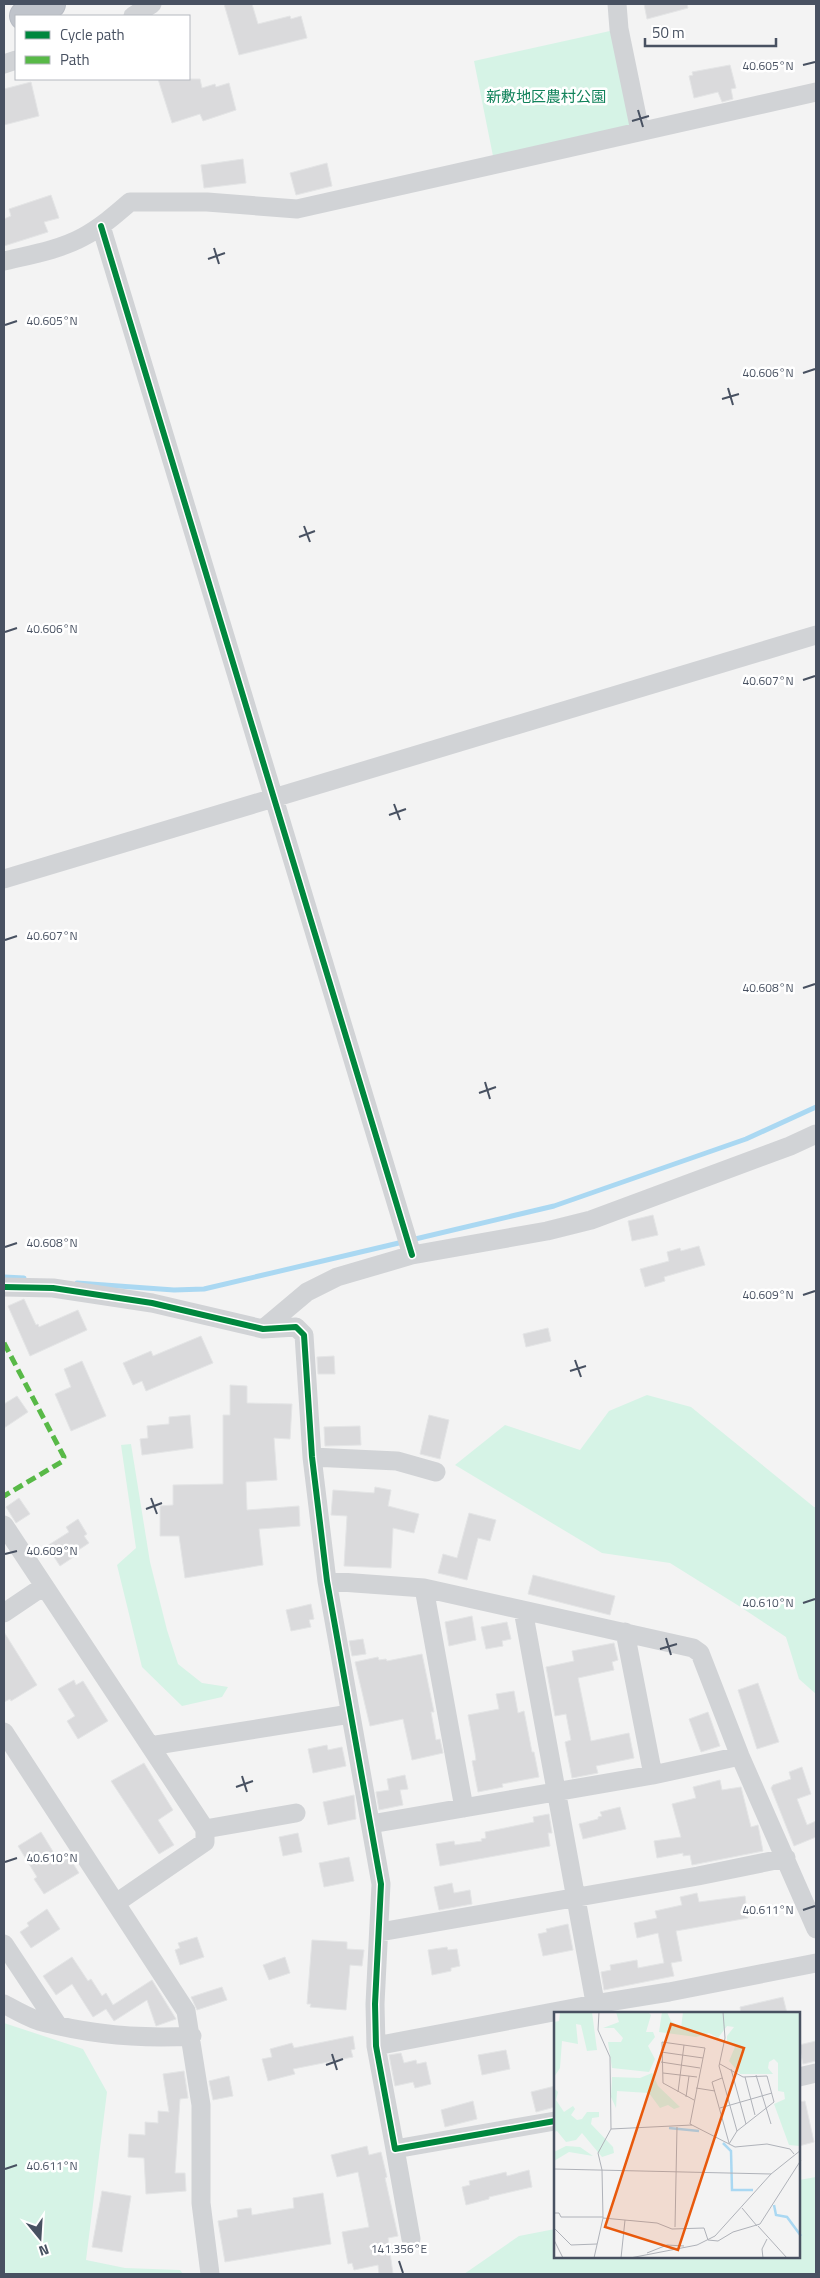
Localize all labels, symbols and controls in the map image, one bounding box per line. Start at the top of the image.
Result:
legend [15,15,190,80]
scale bar [645,15,776,47]
text: 50 m [652,21,685,44]
text: Cycle path [60,23,125,46]
text: Path [60,48,90,71]
text: 40.605°N [742,56,794,75]
park label: 新敷地区農村公園 [486,85,606,108]
text: 40.605°N [26,311,78,330]
text: 40.606°N [742,363,794,382]
text: 40.606°N [26,619,78,638]
text: 40.607°N [742,671,794,690]
text: 40.607°N [26,926,78,945]
text: 40.608°N [742,978,794,997]
text: 40.608°N [26,1233,78,1252]
text: 40.609°N [742,1285,794,1304]
text: 40.609°N [26,1541,78,1560]
text: 40.610°N [742,1593,794,1612]
text: 40.610°N [26,1848,78,1867]
text: 40.611°N [742,1900,794,1919]
inset map [554,2012,800,2258]
text: 40.611°N [26,2156,78,2175]
north arrow [15,2213,65,2263]
text: N [36,2239,52,2262]
text: 141.356°E [371,2239,427,2258]

